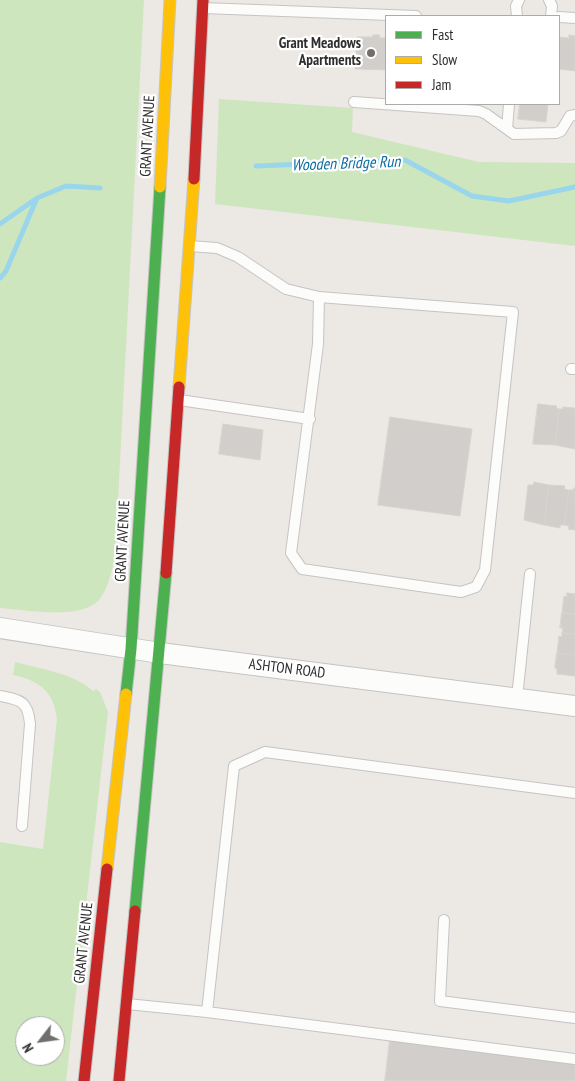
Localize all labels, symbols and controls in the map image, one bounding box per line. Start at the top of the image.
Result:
legend [385,15,560,105]
text: Fast [432,25,453,44]
place label: Grant Meadows Apartments [279,35,361,70]
marker: Grant Meadows Apartments [365,47,377,59]
text: Slow [432,50,457,69]
text: Jam [432,75,451,94]
street label: GRANT AVENUE [137,95,159,177]
water label: Wooden Bridge Run [291,153,401,175]
street label: GRANT AVENUE [112,500,134,582]
street label: ASHTON ROAD [248,655,326,683]
street label: GRANT AVENUE [71,902,97,984]
north arrow [15,1016,65,1066]
text: N [18,1040,38,1056]

